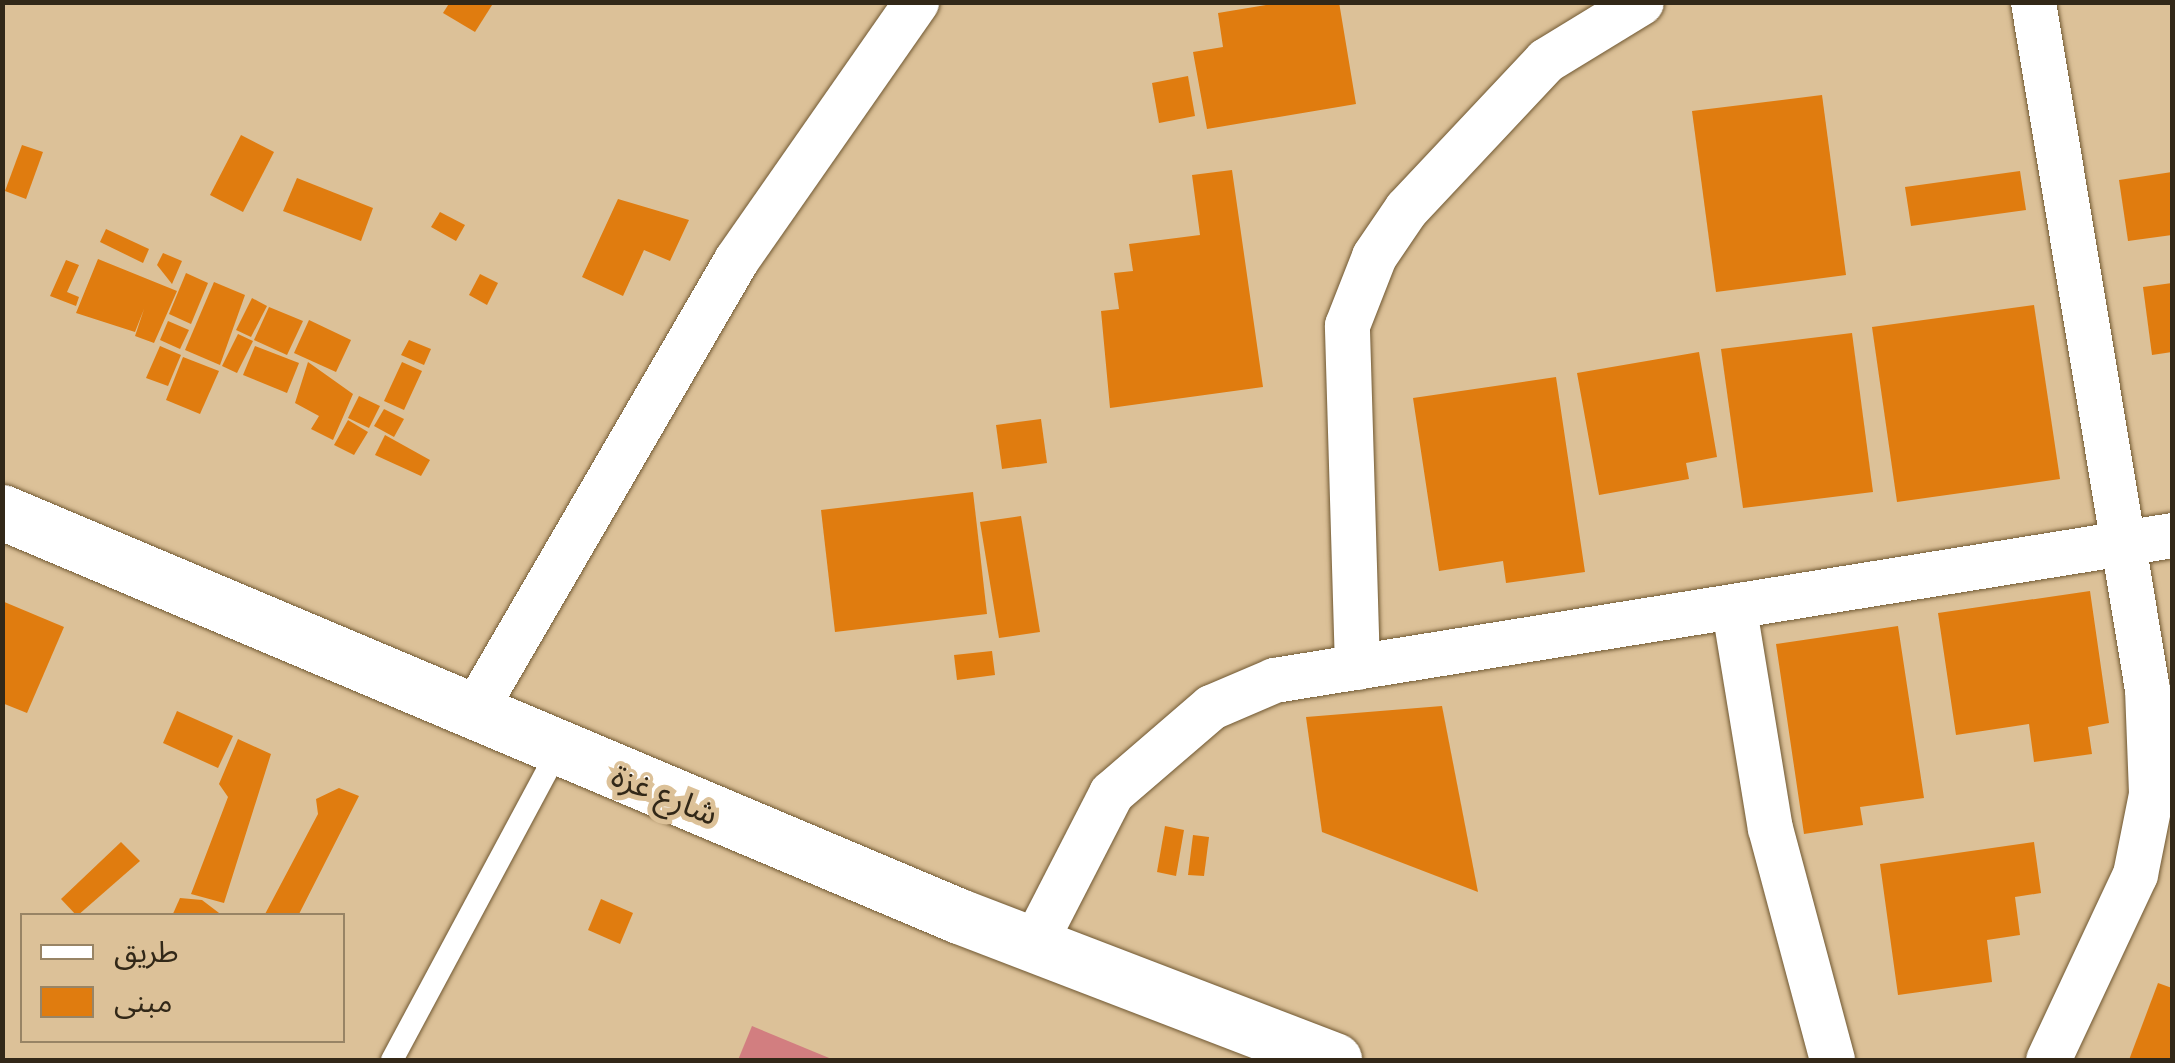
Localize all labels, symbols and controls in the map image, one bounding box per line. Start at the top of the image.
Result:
street label: شارع غزة [606,755,724,833]
legend [20,913,345,1043]
text: طريق [114,930,179,971]
text: مبنى [114,980,172,1021]

